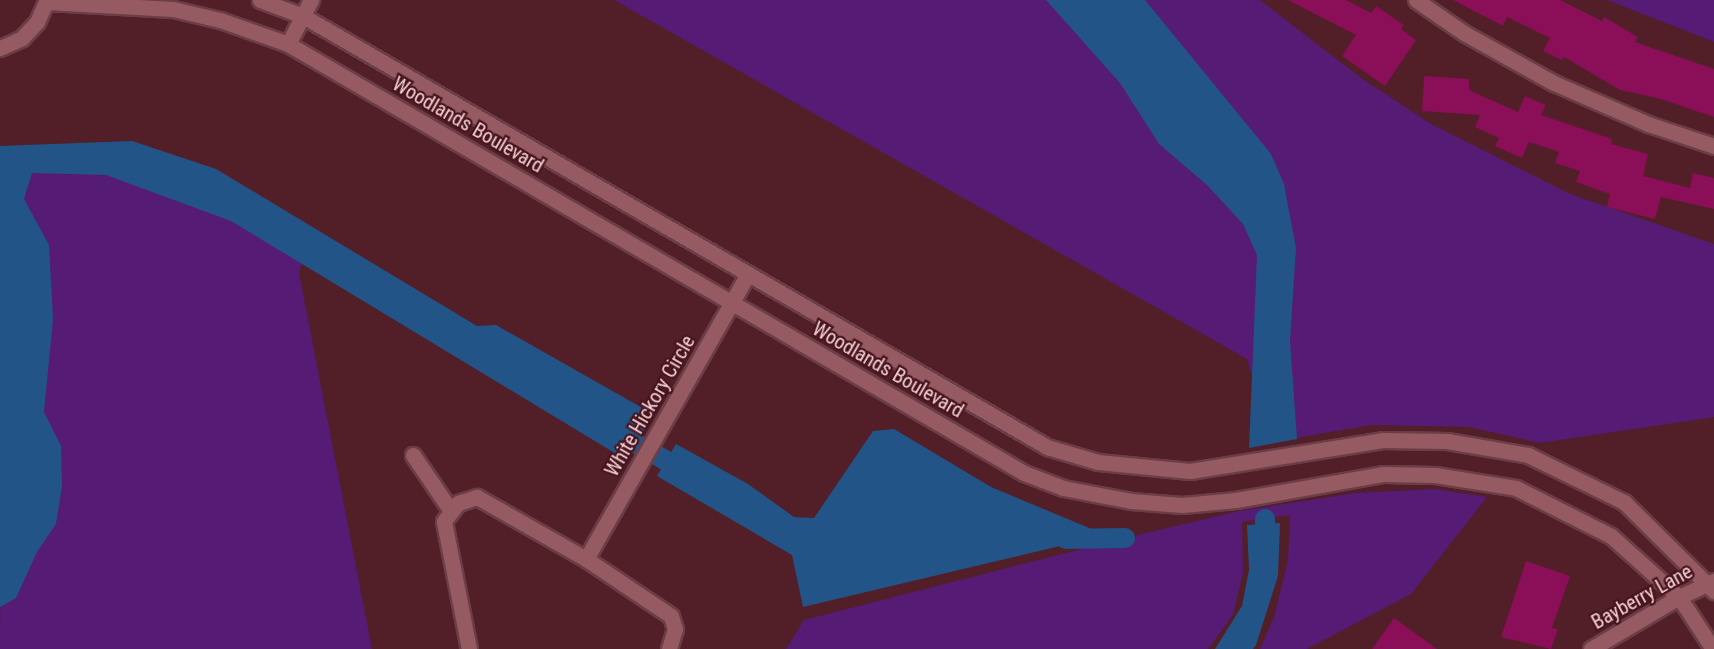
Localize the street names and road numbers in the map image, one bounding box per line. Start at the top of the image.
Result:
street label: Woodlands Boulevard [388,72,548,178]
street label: Woodlands Boulevard [808,317,968,423]
street label: White Hickory Circle [600,331,700,481]
street label: Bayberry Lane [1587,560,1697,634]

